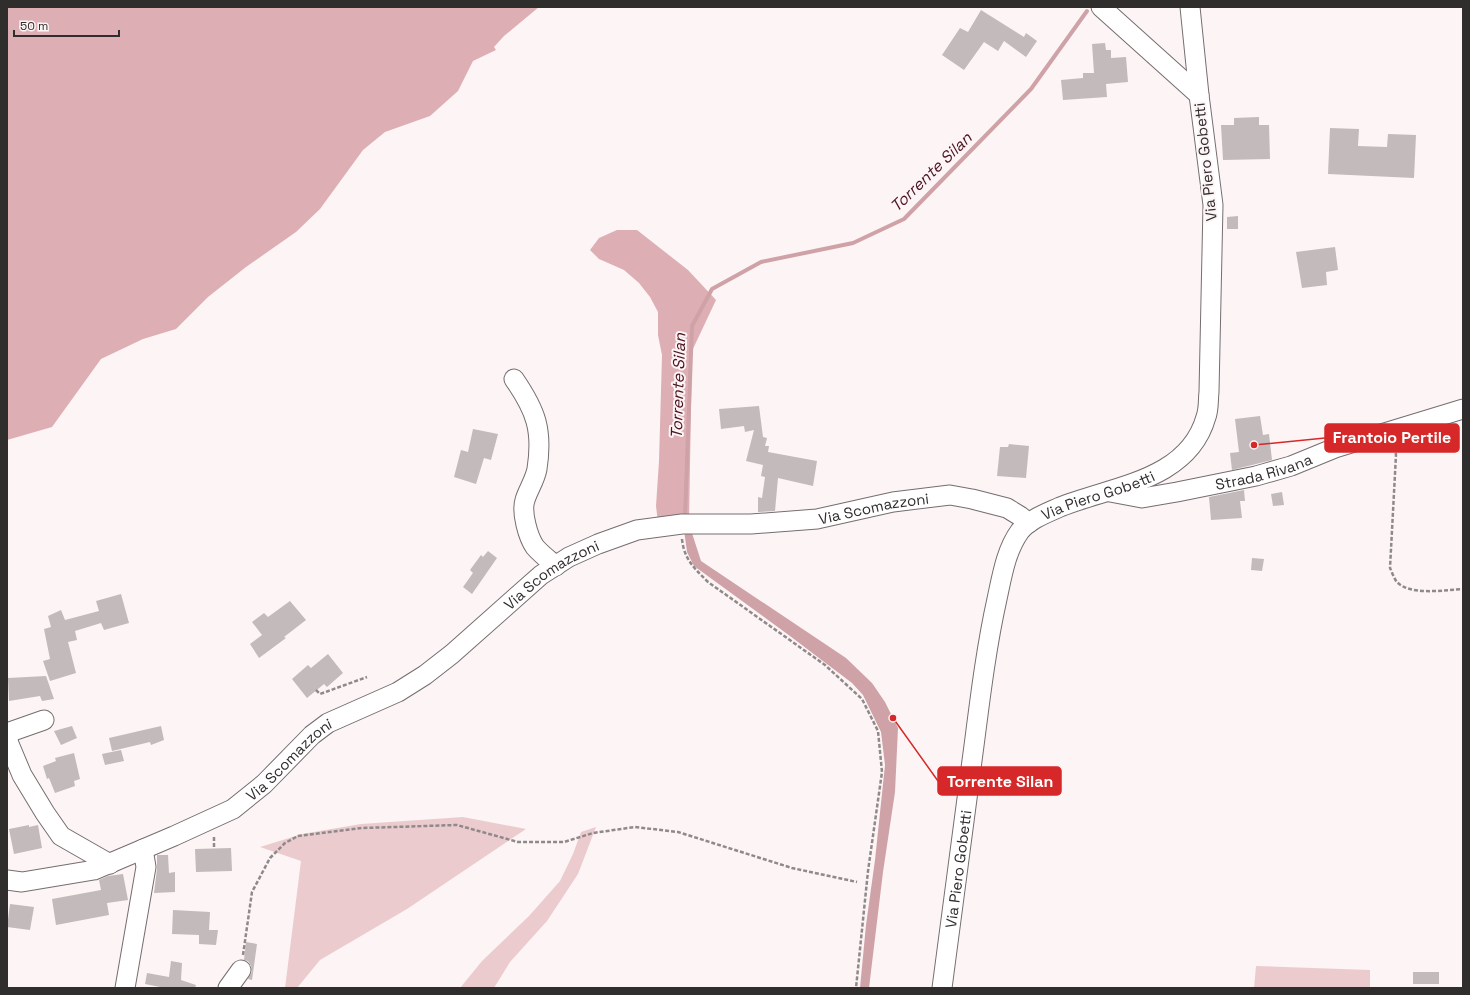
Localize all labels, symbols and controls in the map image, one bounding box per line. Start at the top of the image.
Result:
scale bar [14,12,119,38]
text: 50 m [20,18,48,34]
street label: Via Piero Gobetti [1189,102,1221,222]
water label: Torrente Silan [886,127,977,216]
water label: Torrente Silan [666,332,690,439]
callout: Frantoio Pertile [1325,424,1459,452]
text: Frantoio Pertile [1333,427,1451,448]
street label: Strada Rivana [1213,449,1315,494]
street label: Via Piero Gobetti [1038,466,1158,524]
street label: Via Scomazzoni [817,488,930,528]
street label: Via Scomazzoni [500,535,602,613]
street label: Via Scomazzoni [242,713,334,804]
callout: Torrente Silan [938,767,1061,795]
text: Torrente Silan [947,771,1053,792]
street label: Via Piero Gobetti [941,809,975,929]

